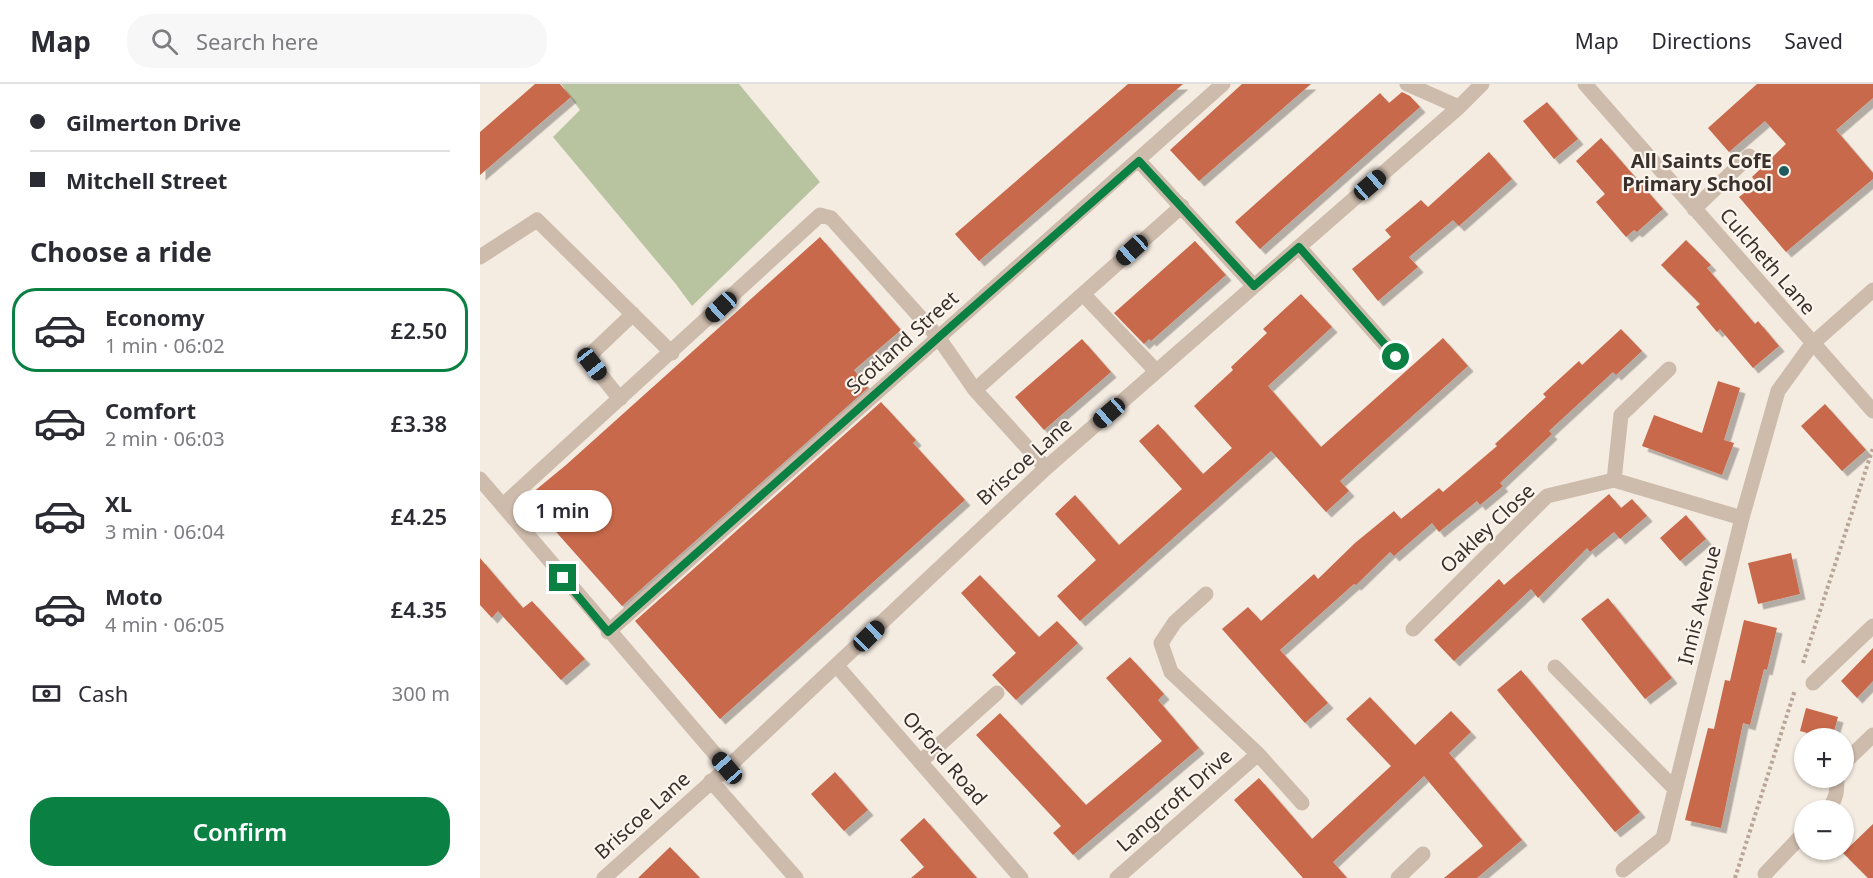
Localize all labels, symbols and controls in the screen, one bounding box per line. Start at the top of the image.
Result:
search box [127,14,547,68]
text: Map [30,22,91,60]
icon: search [148,25,181,58]
text: Search here [196,26,318,56]
text: Map [1575,27,1619,55]
text: Directions [1652,27,1751,55]
text: Saved [1784,27,1843,55]
text: Gilmerton Drive [66,107,241,137]
place label: All Saints CofE Primary School [1622,147,1772,197]
marker: All Saints CofE Primary School [1777,164,1791,178]
text: Mitchell Street [66,165,227,195]
car [1351,166,1389,204]
street label: Culcheth Lane [1714,202,1822,320]
car [1113,231,1151,269]
text: Choose a ride [30,233,212,270]
street label: Scotland Street [840,284,964,400]
car [702,288,740,326]
text: Economy [105,302,204,332]
icon: car [33,303,87,357]
text: £2.50 [391,315,447,345]
text: 1 min · 06:02 [105,332,225,359]
route start [1382,343,1409,370]
car [574,344,610,384]
car [1090,394,1128,432]
text: Comfort [105,395,196,425]
icon: car [33,396,87,450]
text: £3.38 [391,408,447,438]
street label: Briscoe Lane [971,411,1077,511]
text: 2 min · 06:03 [105,425,225,452]
street label: Oakley Close [1434,477,1540,579]
text: XL [105,488,132,518]
icon: car [33,489,87,543]
callout: 1 min [514,491,612,533]
text: 1 min [535,497,590,524]
text: £4.25 [391,501,447,531]
text: 3 min · 06:04 [105,518,225,545]
street label: Innis Avenue [1671,543,1727,667]
route end [549,564,576,591]
text: Moto [105,581,163,611]
icon: car [33,582,87,636]
text: £4.35 [391,594,447,624]
text: 4 min · 06:05 [105,611,225,638]
car [850,617,888,655]
icon: cash [30,677,63,710]
text: Cash [78,678,128,708]
text: 300 m [392,680,450,707]
street label: Orford Road [897,705,993,811]
map controls [1794,728,1854,860]
button: + [1794,728,1854,788]
street label: Langcroft Drive [1111,742,1237,858]
car [708,749,746,787]
street label: Briscoe Lane [589,765,695,865]
button: Confirm [30,797,450,866]
button: − [1794,800,1854,860]

